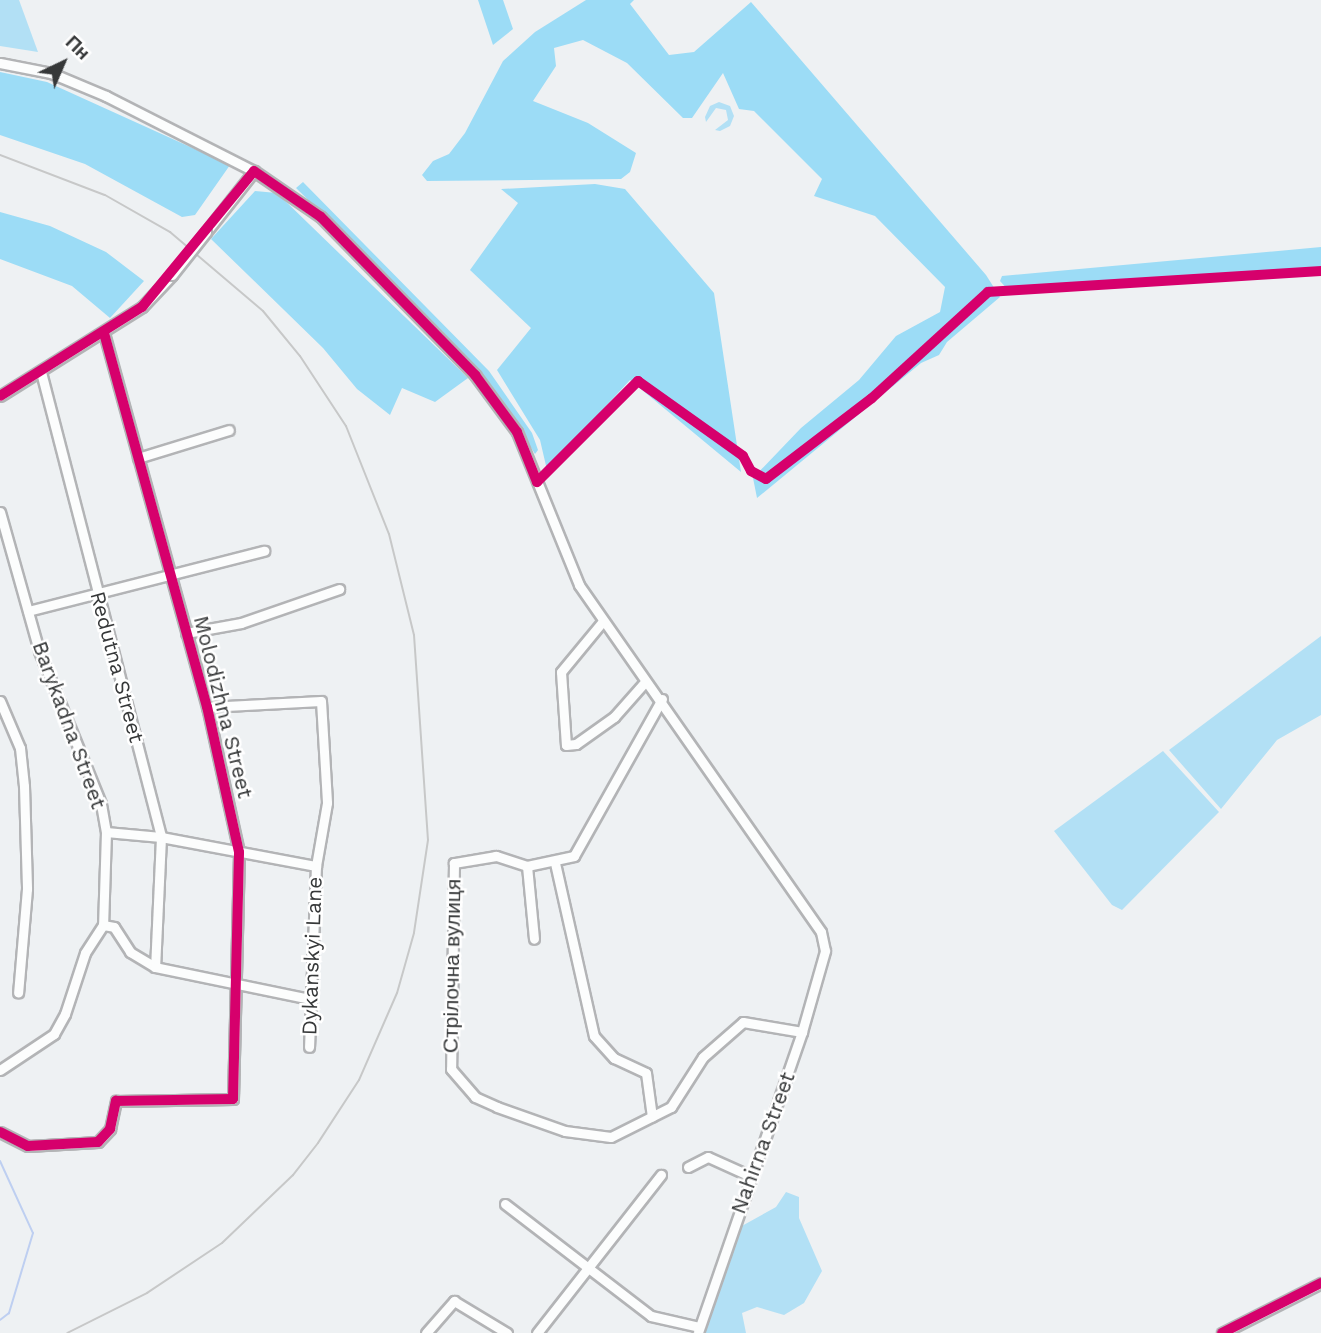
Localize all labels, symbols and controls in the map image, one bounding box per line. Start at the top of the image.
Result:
north arrow [28,28,98,98]
text: Пн [61,31,95,65]
street label: Redutna Street [85,588,149,746]
street label: Molodizhna Street [188,613,258,801]
street label: Barykadna Street [27,638,111,812]
street label: Dykanskyi Lane [297,876,327,1036]
street label: Стрілочна вулиця [438,879,466,1053]
street label: Nahirna Street [726,1068,800,1218]

